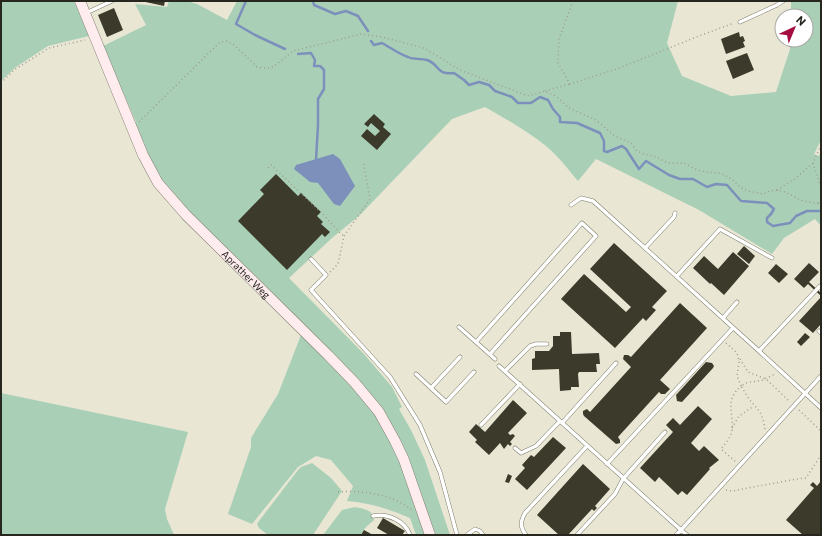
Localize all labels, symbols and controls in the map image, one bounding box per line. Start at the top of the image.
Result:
north arrow [774,8,814,48]
text: N [794,13,809,28]
street label: Aprather Weg [219,248,273,301]

